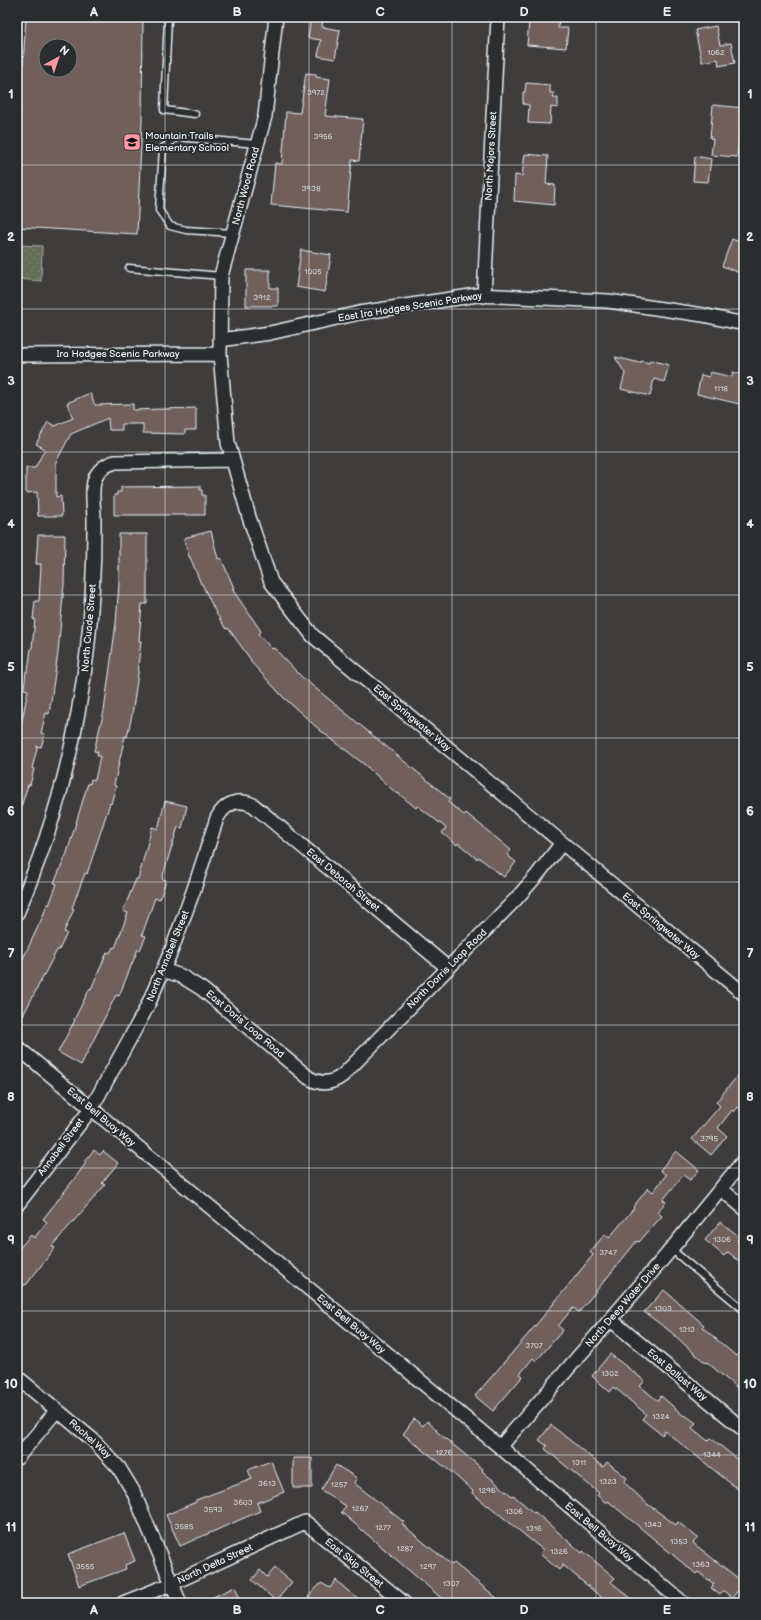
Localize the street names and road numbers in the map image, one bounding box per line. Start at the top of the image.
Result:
street label: North Majors Street [483,111,499,201]
street label: North Wood Road [230,145,262,226]
street label: East Ira Hodges Scenic Parkway [337,290,483,324]
street label: Ira Hodges Scenic Parkway [57,348,180,360]
street label: North Cuade Street [79,584,99,672]
street label: East Springwater Way [371,682,454,754]
street label: East Deborah Street [304,846,382,914]
street label: East Springwater Way [620,890,703,962]
street label: North Annabell Street [144,909,192,1003]
street label: North Dorris Loop Road [405,926,490,1011]
street label: East Doris Loop Road [203,988,287,1061]
street label: East Bell Buoy Way [64,1085,138,1149]
street label: Annabell Street [35,1116,87,1178]
street label: North Deep Water Drive [583,1260,663,1350]
street label: East Bell Buoy Way [314,1292,388,1356]
street label: East Ballast Way [645,1346,710,1404]
street label: Rachel Way [66,1417,114,1461]
street label: East Bell Buoy Way [562,1500,636,1564]
street label: East Skip Street [322,1536,386,1590]
street label: North Delta Street [175,1541,255,1587]

